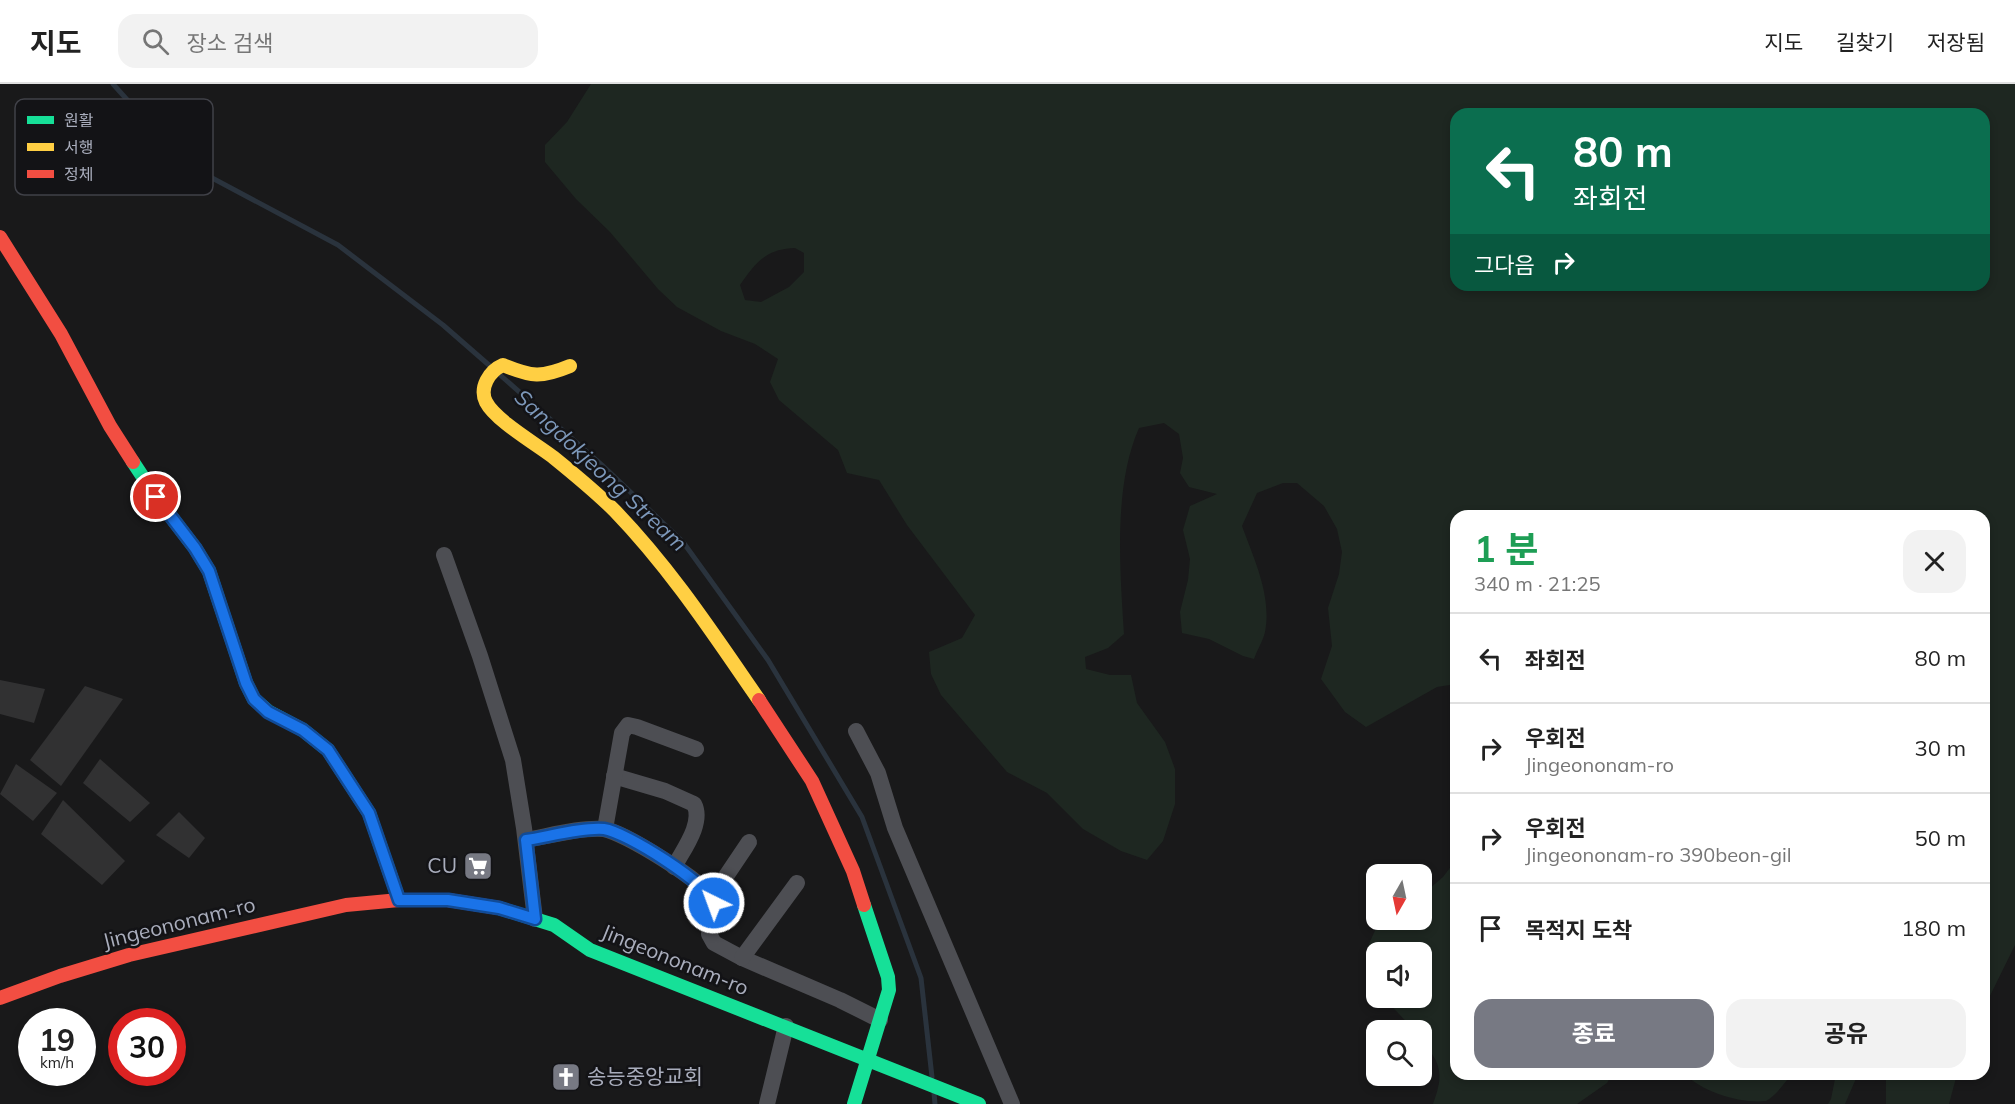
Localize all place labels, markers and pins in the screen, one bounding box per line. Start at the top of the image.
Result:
pin [130,471,181,522]
supermarket icon: CU [462,850,494,882]
place label: CU [427,852,457,878]
church icon: 송능중앙교회 [550,1061,582,1093]
place label: 송능중앙교회 [587,1063,703,1089]

